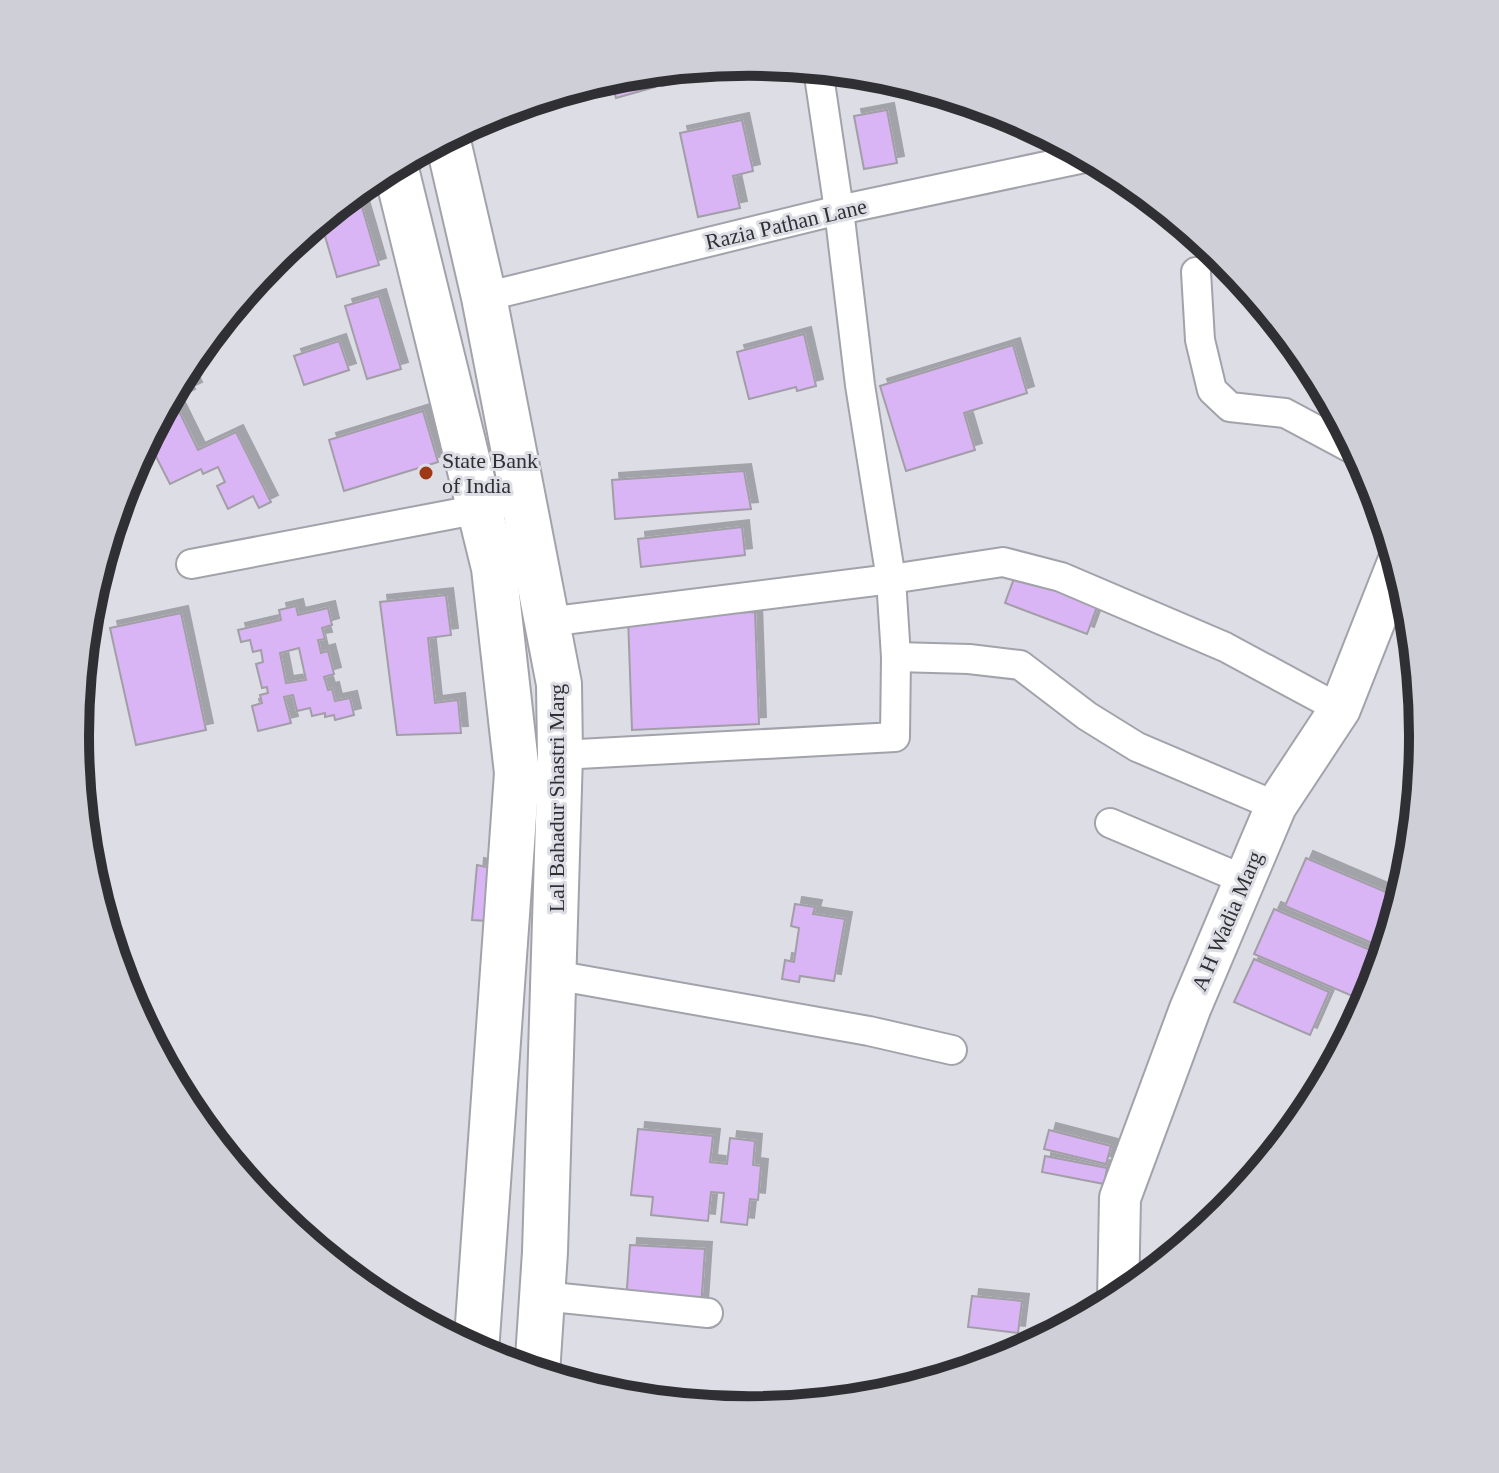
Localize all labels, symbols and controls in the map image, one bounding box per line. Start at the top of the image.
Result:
street label: Razia Pathan Lane [703,193,869,255]
place label: State Bank of India [442,448,538,498]
marker: State Bank of India [417,464,435,482]
street label: Lal Bahadur Shastri Marg [544,684,569,912]
street label: A H Wadia Marg [1186,847,1268,995]

